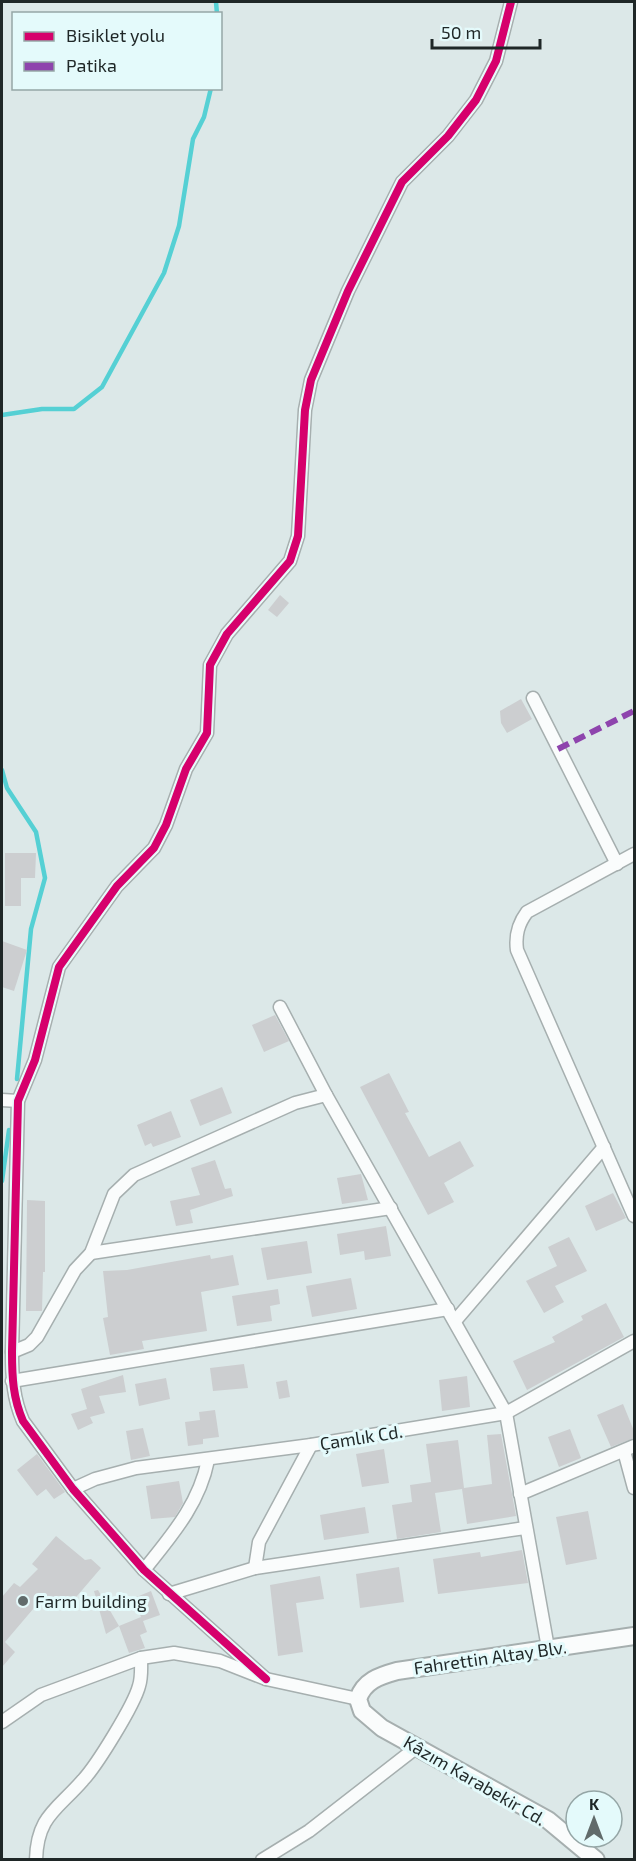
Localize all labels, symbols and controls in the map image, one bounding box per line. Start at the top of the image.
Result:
legend [12,12,222,90]
scale bar [432,12,540,50]
text: 50 m [441,21,481,43]
text: Bisiklet yolu [66,24,165,46]
text: Patika [66,54,117,76]
street label: Çamlık Cd. [318,1420,404,1455]
place label: Farm building [35,1590,147,1612]
marker: Farm building [16,1594,30,1608]
street label: Fahrettin Altay Blv. [412,1635,568,1679]
street label: Kâzım Karabekir Cd. [400,1730,550,1830]
north arrow [564,1789,624,1849]
text: K [589,1794,600,1813]

